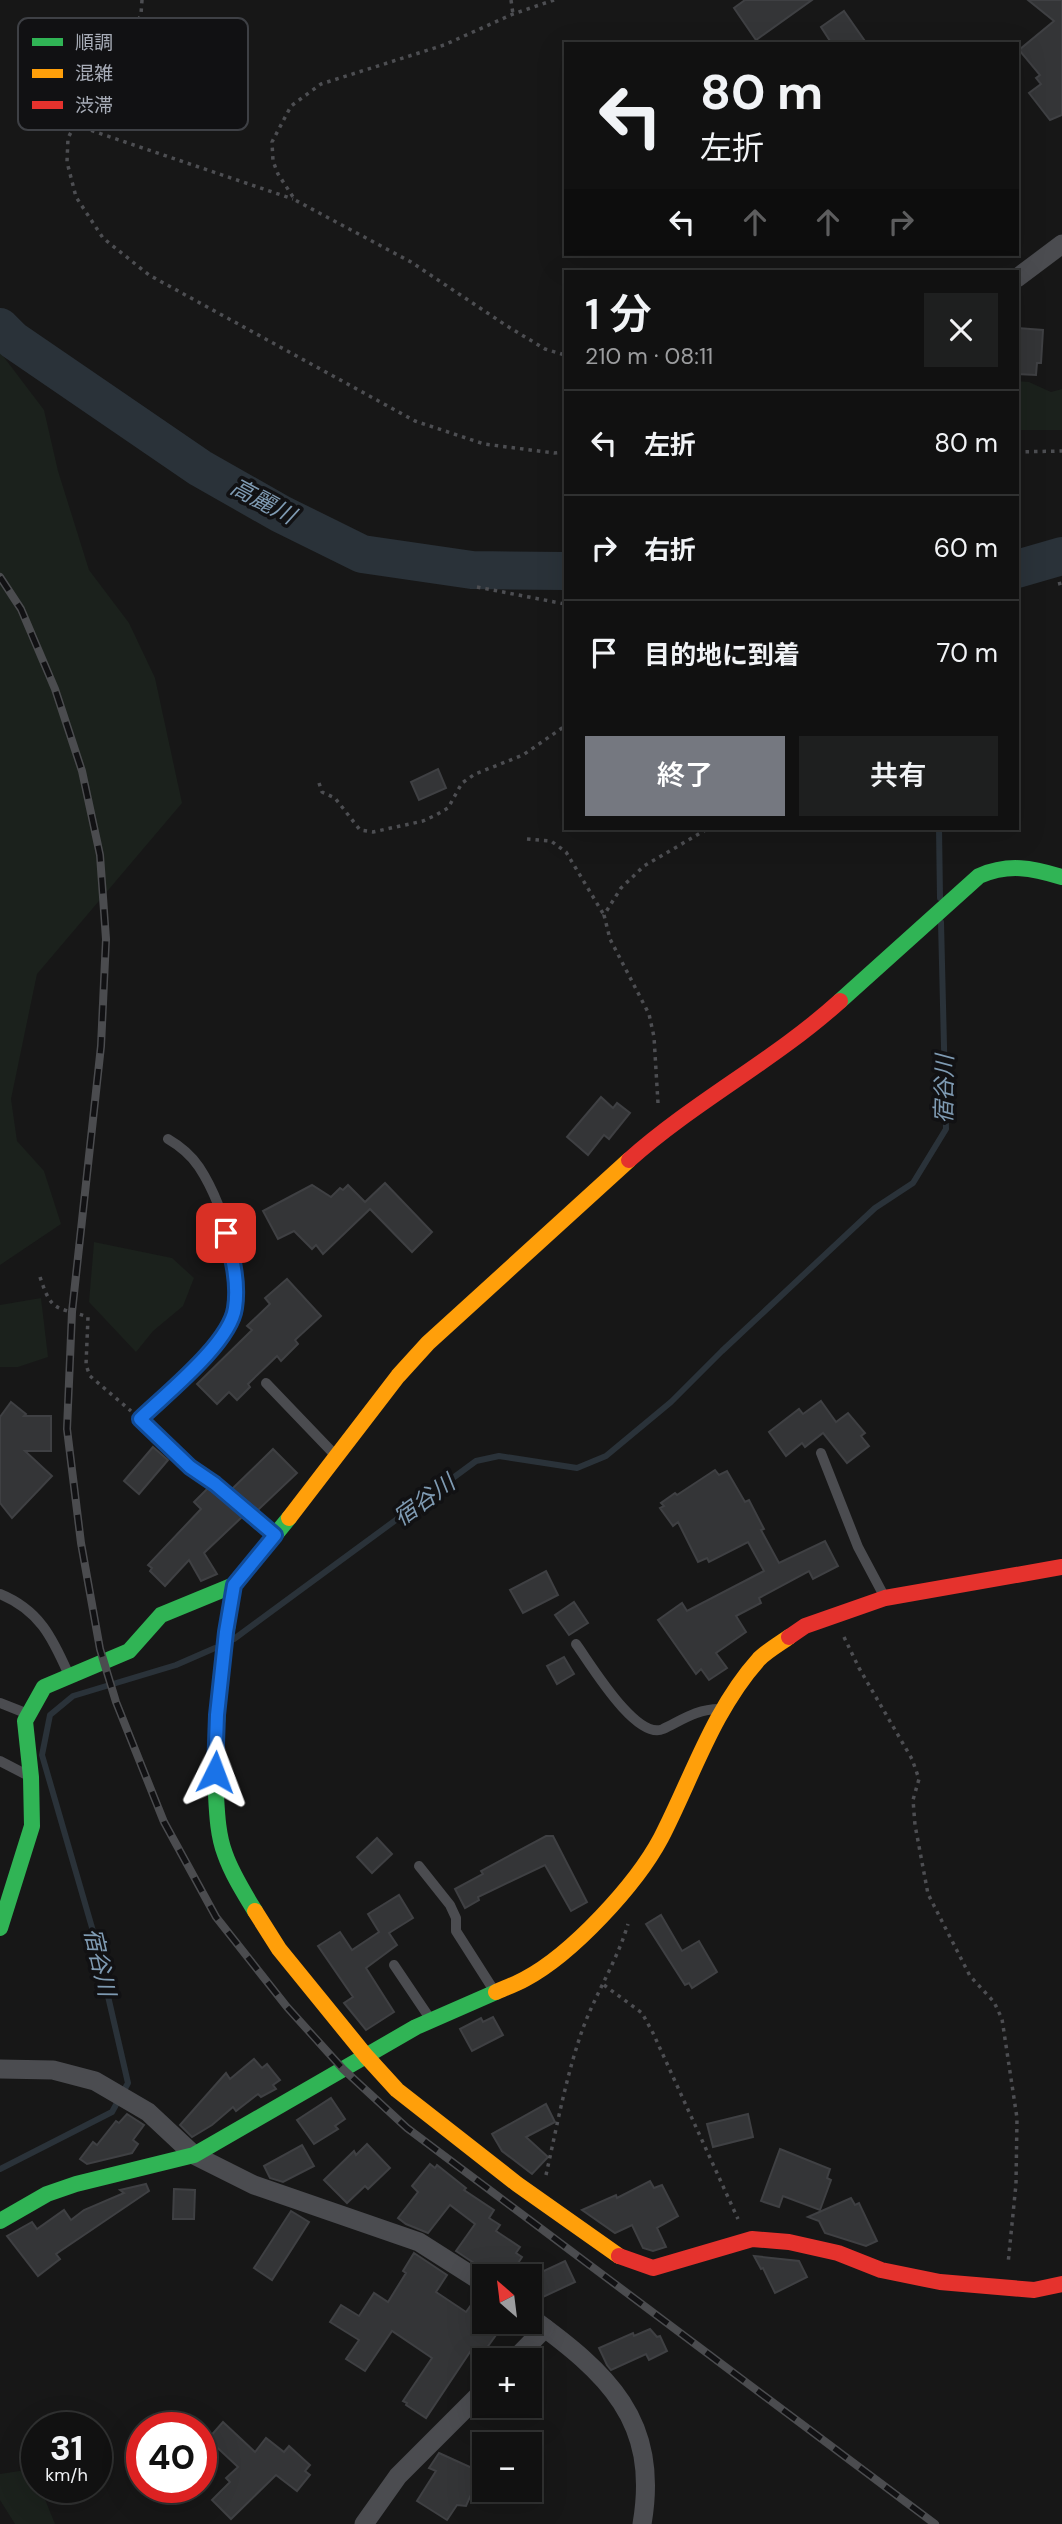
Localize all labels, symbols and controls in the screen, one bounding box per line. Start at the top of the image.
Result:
legend [18,18,248,130]
text: 順調 [75,30,113,55]
text: 80 m [700,60,823,124]
text: 混雑 [75,61,113,86]
icon: left [585,70,676,161]
text: 渋滞 [75,93,113,118]
text: 左折 [700,127,764,169]
icon: left [663,203,701,241]
icon: ahead [736,203,774,241]
icon: ahead [809,203,847,241]
icon: right [882,203,920,241]
text: 1 分 [585,287,652,342]
button: close [924,293,998,367]
text: 210 m · 08:11 [585,341,713,371]
icon: left [585,424,623,462]
text: 80 m [934,426,998,460]
text: 左折 [644,428,696,462]
water label: 高麗川 [225,472,303,532]
icon: right [585,529,623,567]
text: 60 m [934,531,998,565]
text: 右折 [644,533,696,567]
icon: arrive [585,634,623,672]
text: 70 m [937,636,998,670]
text: 目的地に到着 [644,638,800,672]
button: 終了 [585,736,785,816]
button: 共有 [799,736,998,816]
water label: 宿谷川 [928,1051,960,1124]
pin [196,1203,256,1263]
icon: arrive [207,1214,245,1252]
water label: 宿谷川 [387,1466,463,1532]
position arrow [178,1735,252,1809]
water label: 宿谷川 [78,1925,123,2002]
north arrow [472,2264,542,2334]
map controls [472,2264,542,2502]
button: + [472,2348,542,2418]
speed limit sign: 40 [126,2412,217,2503]
text: 31 [50,2425,83,2471]
button: − [472,2432,542,2502]
text: km/h [45,2463,88,2487]

